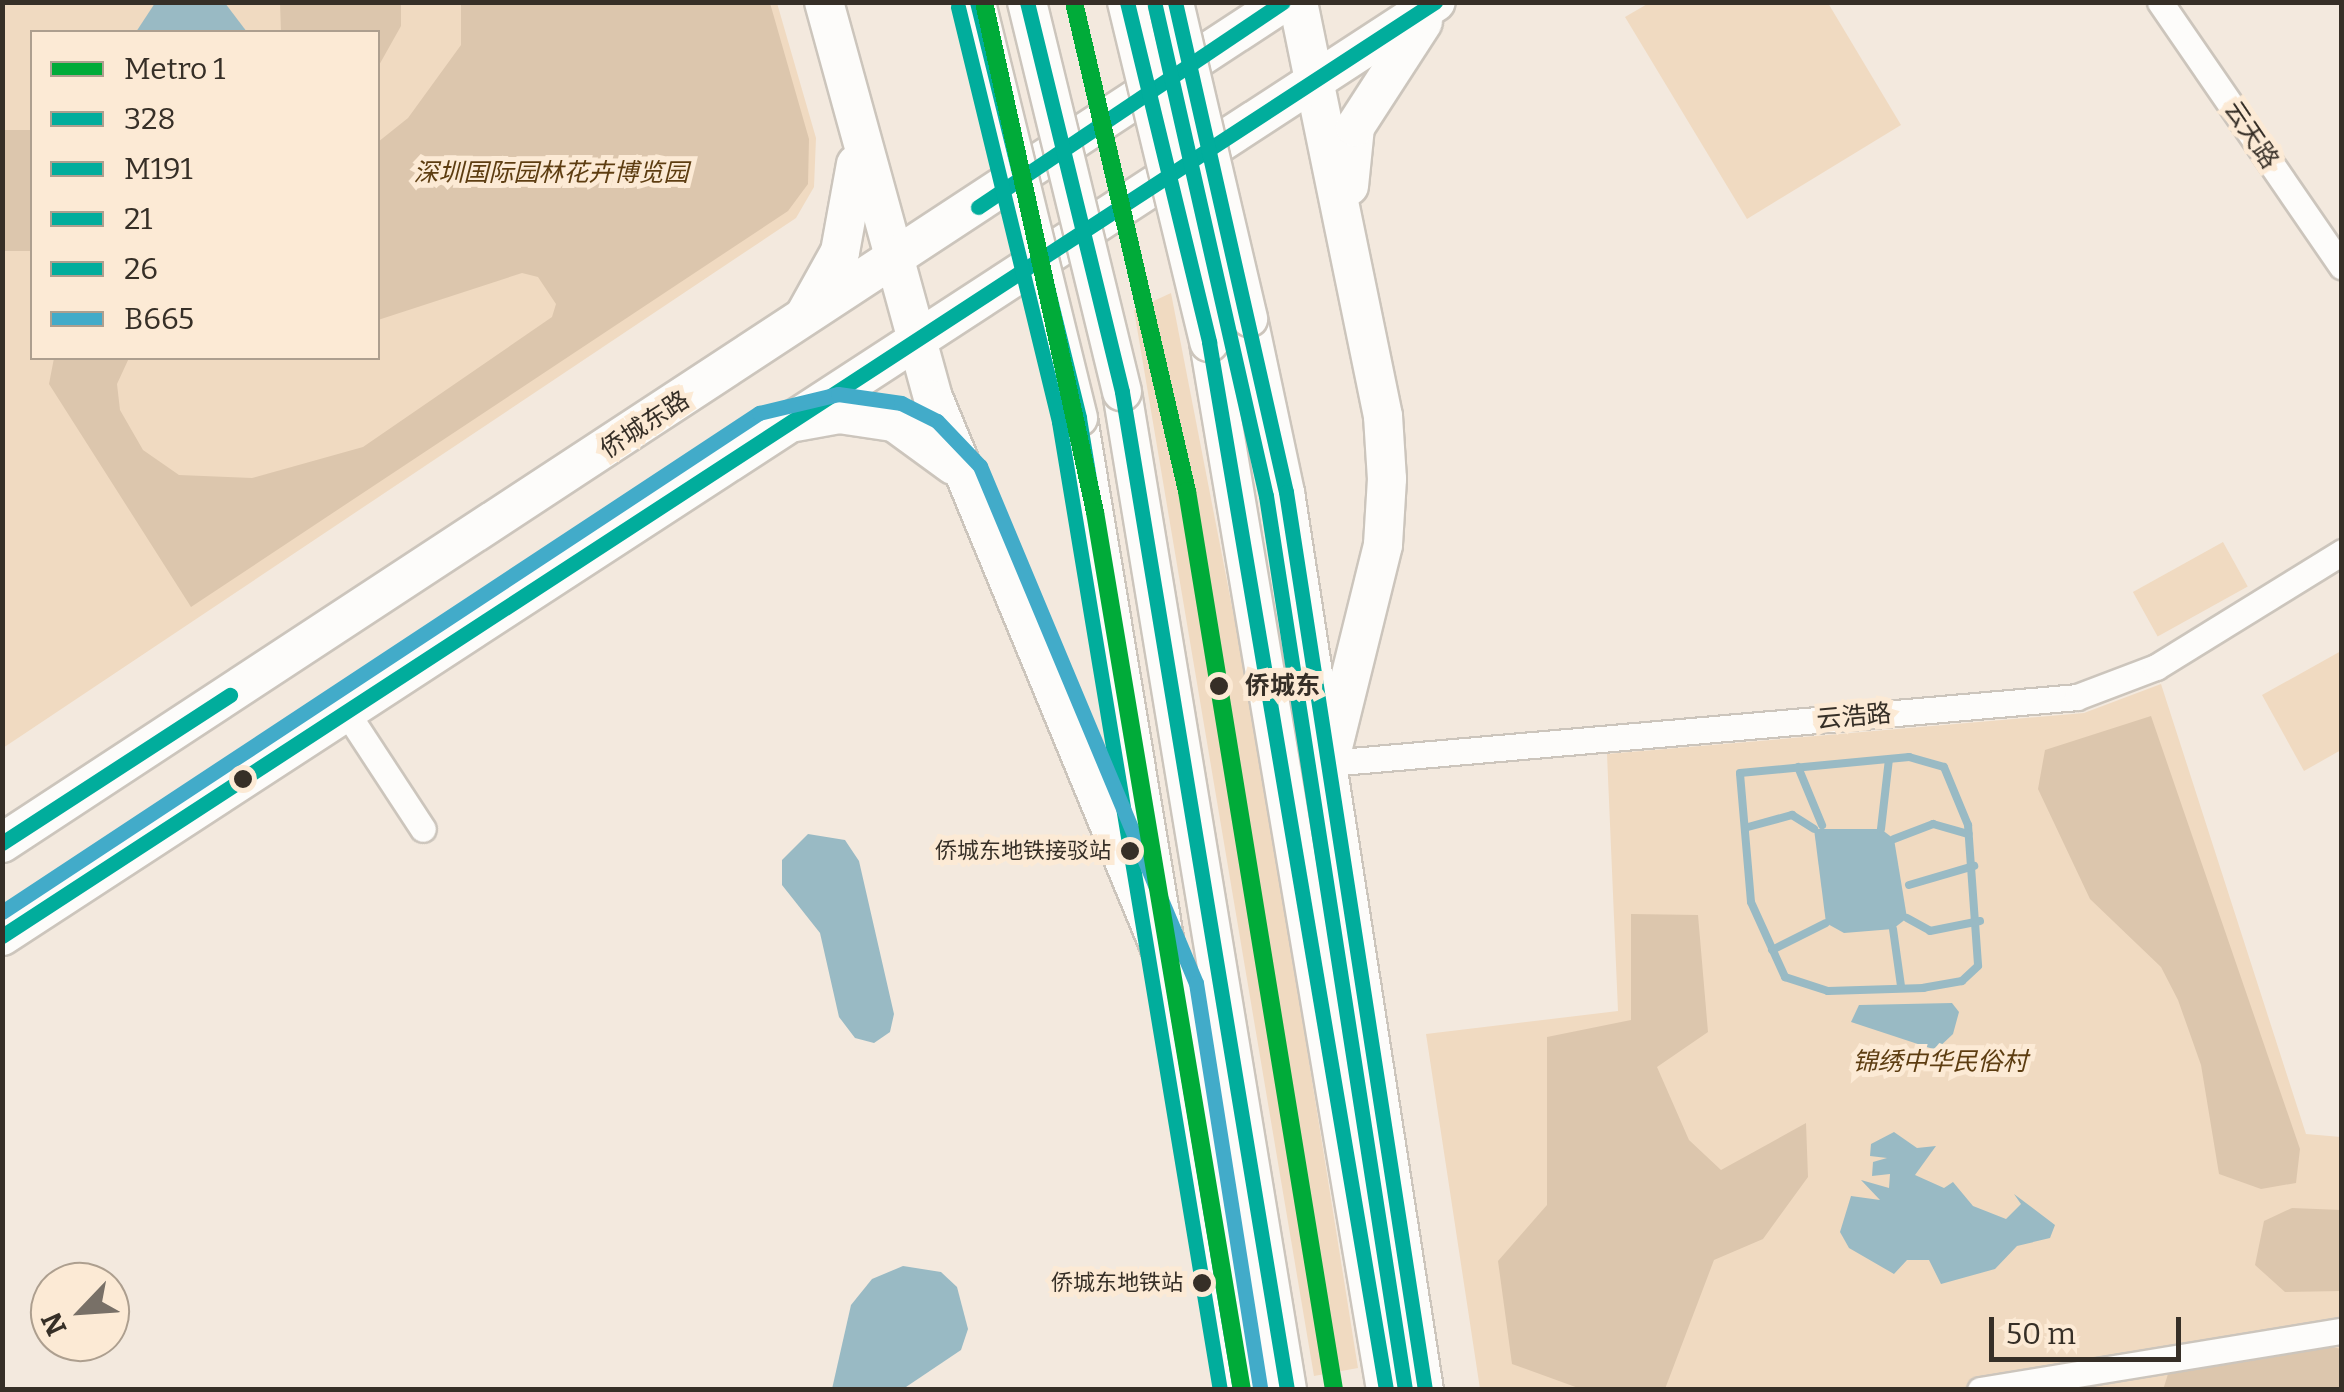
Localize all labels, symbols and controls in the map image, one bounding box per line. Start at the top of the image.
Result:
legend [30,30,380,360]
text: Metro 1 [124,51,226,87]
street label: 云天路 [2218,96,2284,174]
text: 328 [124,101,175,137]
text: M191 [124,151,193,187]
park label: 深圳国际园林花卉博览园 [414,158,688,188]
text: 21 [124,201,153,237]
text: 26 [124,251,158,287]
text: B665 [124,301,194,337]
street label: 侨城东路 [595,385,695,465]
marker: 侨城东 [1202,669,1236,703]
place label: 侨城东 [1245,671,1320,701]
street label: 云浩路 [1815,699,1893,735]
unlabelled marker [233,769,253,789]
place label: 侨城东地铁接驳站 [935,838,1111,864]
marker: 侨城东地铁接驳站 [1120,841,1140,861]
park label: 锦绣中华民俗村 [1853,1047,2027,1077]
north arrow [30,1262,130,1362]
place label: 侨城东地铁站 [1051,1270,1183,1296]
marker: 侨城东地铁站 [1192,1273,1212,1293]
scale bar [1994,1297,2186,1359]
text: N [35,1307,74,1341]
text: 50 m [2006,1316,2076,1352]

